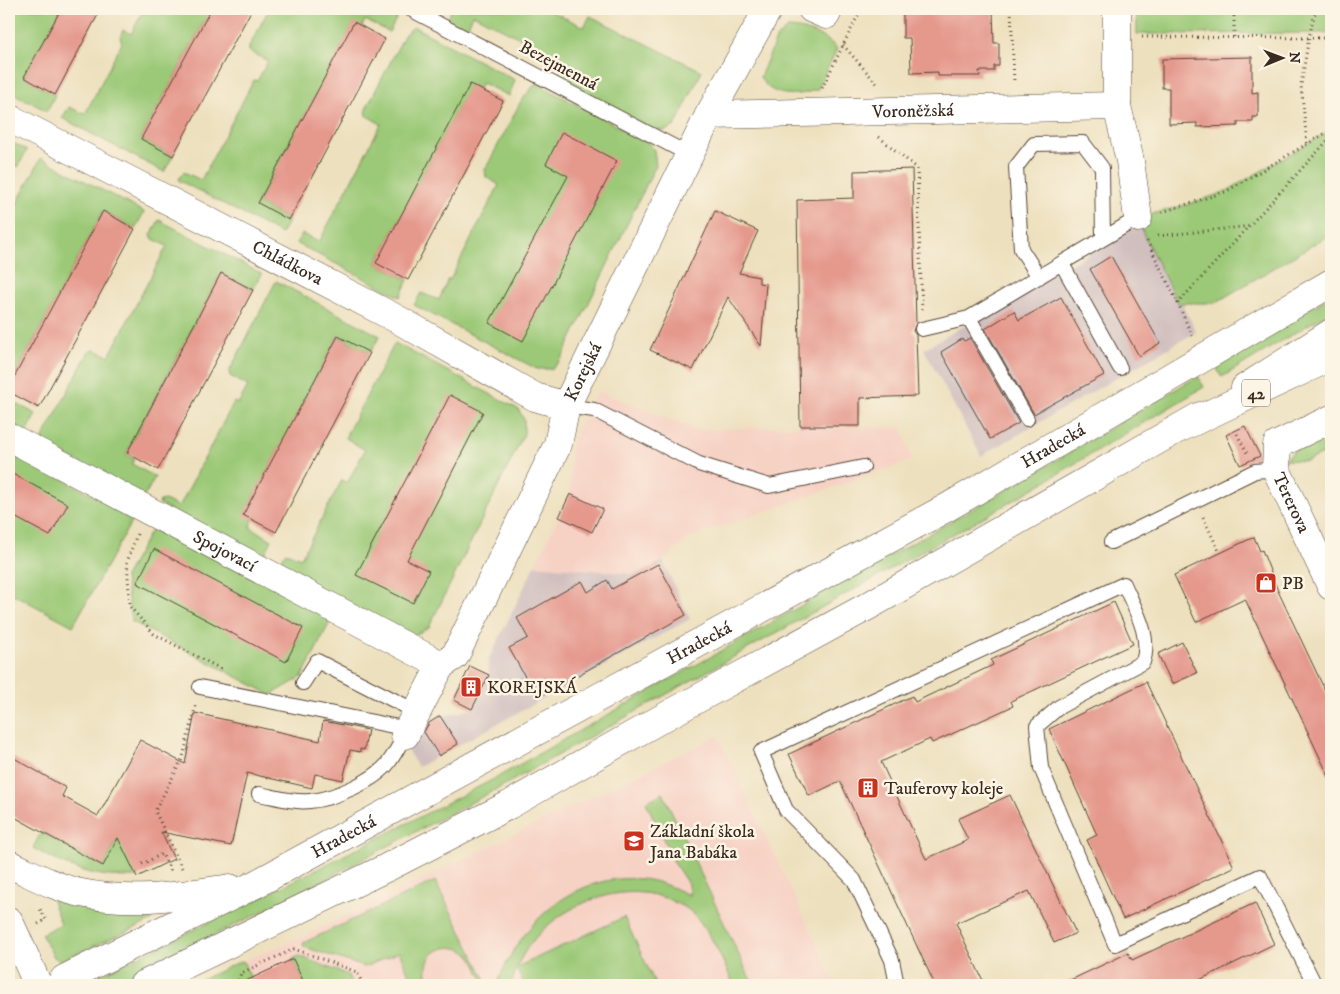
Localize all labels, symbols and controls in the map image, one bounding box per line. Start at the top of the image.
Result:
north arrow [1258,32,1308,82]
street label: Bezejmenná [515,36,602,96]
text: N [1285,52,1303,64]
street label: Voroněžská [871,100,954,123]
street label: Chládkova [248,236,327,291]
street label: Korejská [560,339,607,405]
road number: 42 [1242,379,1270,406]
street label: Hradecká [1018,419,1090,474]
street label: Tererova [1267,469,1315,537]
street label: Spojovací [189,526,261,578]
shop icon: PB [1254,571,1278,595]
place label: PB [1282,573,1304,595]
street label: Hradecká [663,617,736,670]
building icon: KOREJSKÁ [459,675,483,699]
place label: KOREJSKÁ [487,676,578,699]
building icon: Tauferovy koleje [856,776,880,800]
place label: Tauferovy koleje [884,778,1003,800]
street label: Hradecká [308,811,380,864]
place label: Základní škola Jana Babáka [648,821,755,864]
school or university icon: Základní škola Jana Babáka [622,829,646,853]

